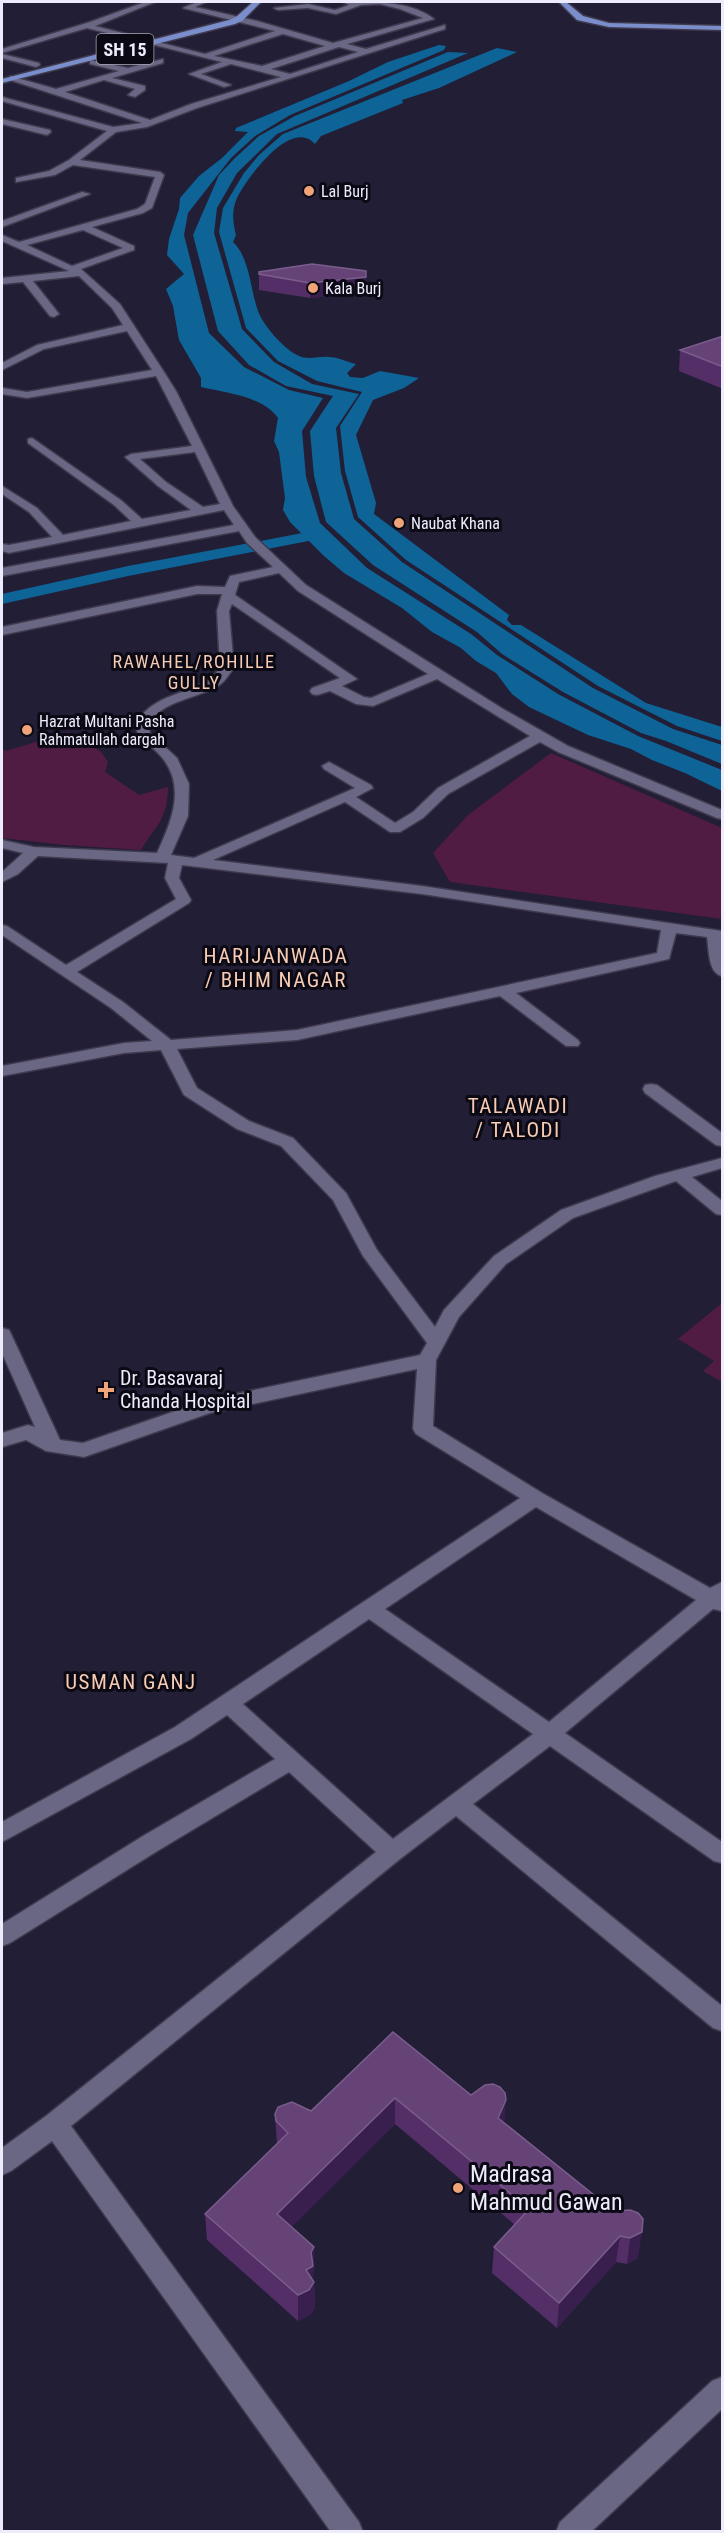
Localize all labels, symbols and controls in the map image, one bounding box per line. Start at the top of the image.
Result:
road number: SH 15 [96,34,154,64]
place label: Lal Burj [321,182,369,201]
marker: Lal Burj [302,184,316,198]
place label: Kala Burj [325,279,381,298]
marker: Kala Burj [306,281,320,295]
place label: Naubat Khana [411,514,500,533]
marker: Naubat Khana [392,516,406,530]
district label: RAWAHEL/ROHILLE GULLY [113,651,276,693]
place label: Hazrat Multani Pasha Rahmatullah dargah [39,712,174,749]
marker: Hazrat Multani Pasha Rahmatullah dargah [20,723,34,737]
district label: HARIJANWADA / BHIM NAGAR [204,944,348,992]
district label: TALAWADI / TALODI [468,1094,568,1142]
place label: Dr. Basavaraj Chanda Hospital [120,1366,250,1413]
marker: Dr. Basavaraj Chanda Hospital [97,1381,115,1399]
district label: USMAN GANJ [65,1670,197,1694]
place label: Madrasa Mahmud Gawan [470,2160,623,2216]
marker: Madrasa Mahmud Gawan [451,2181,465,2195]

